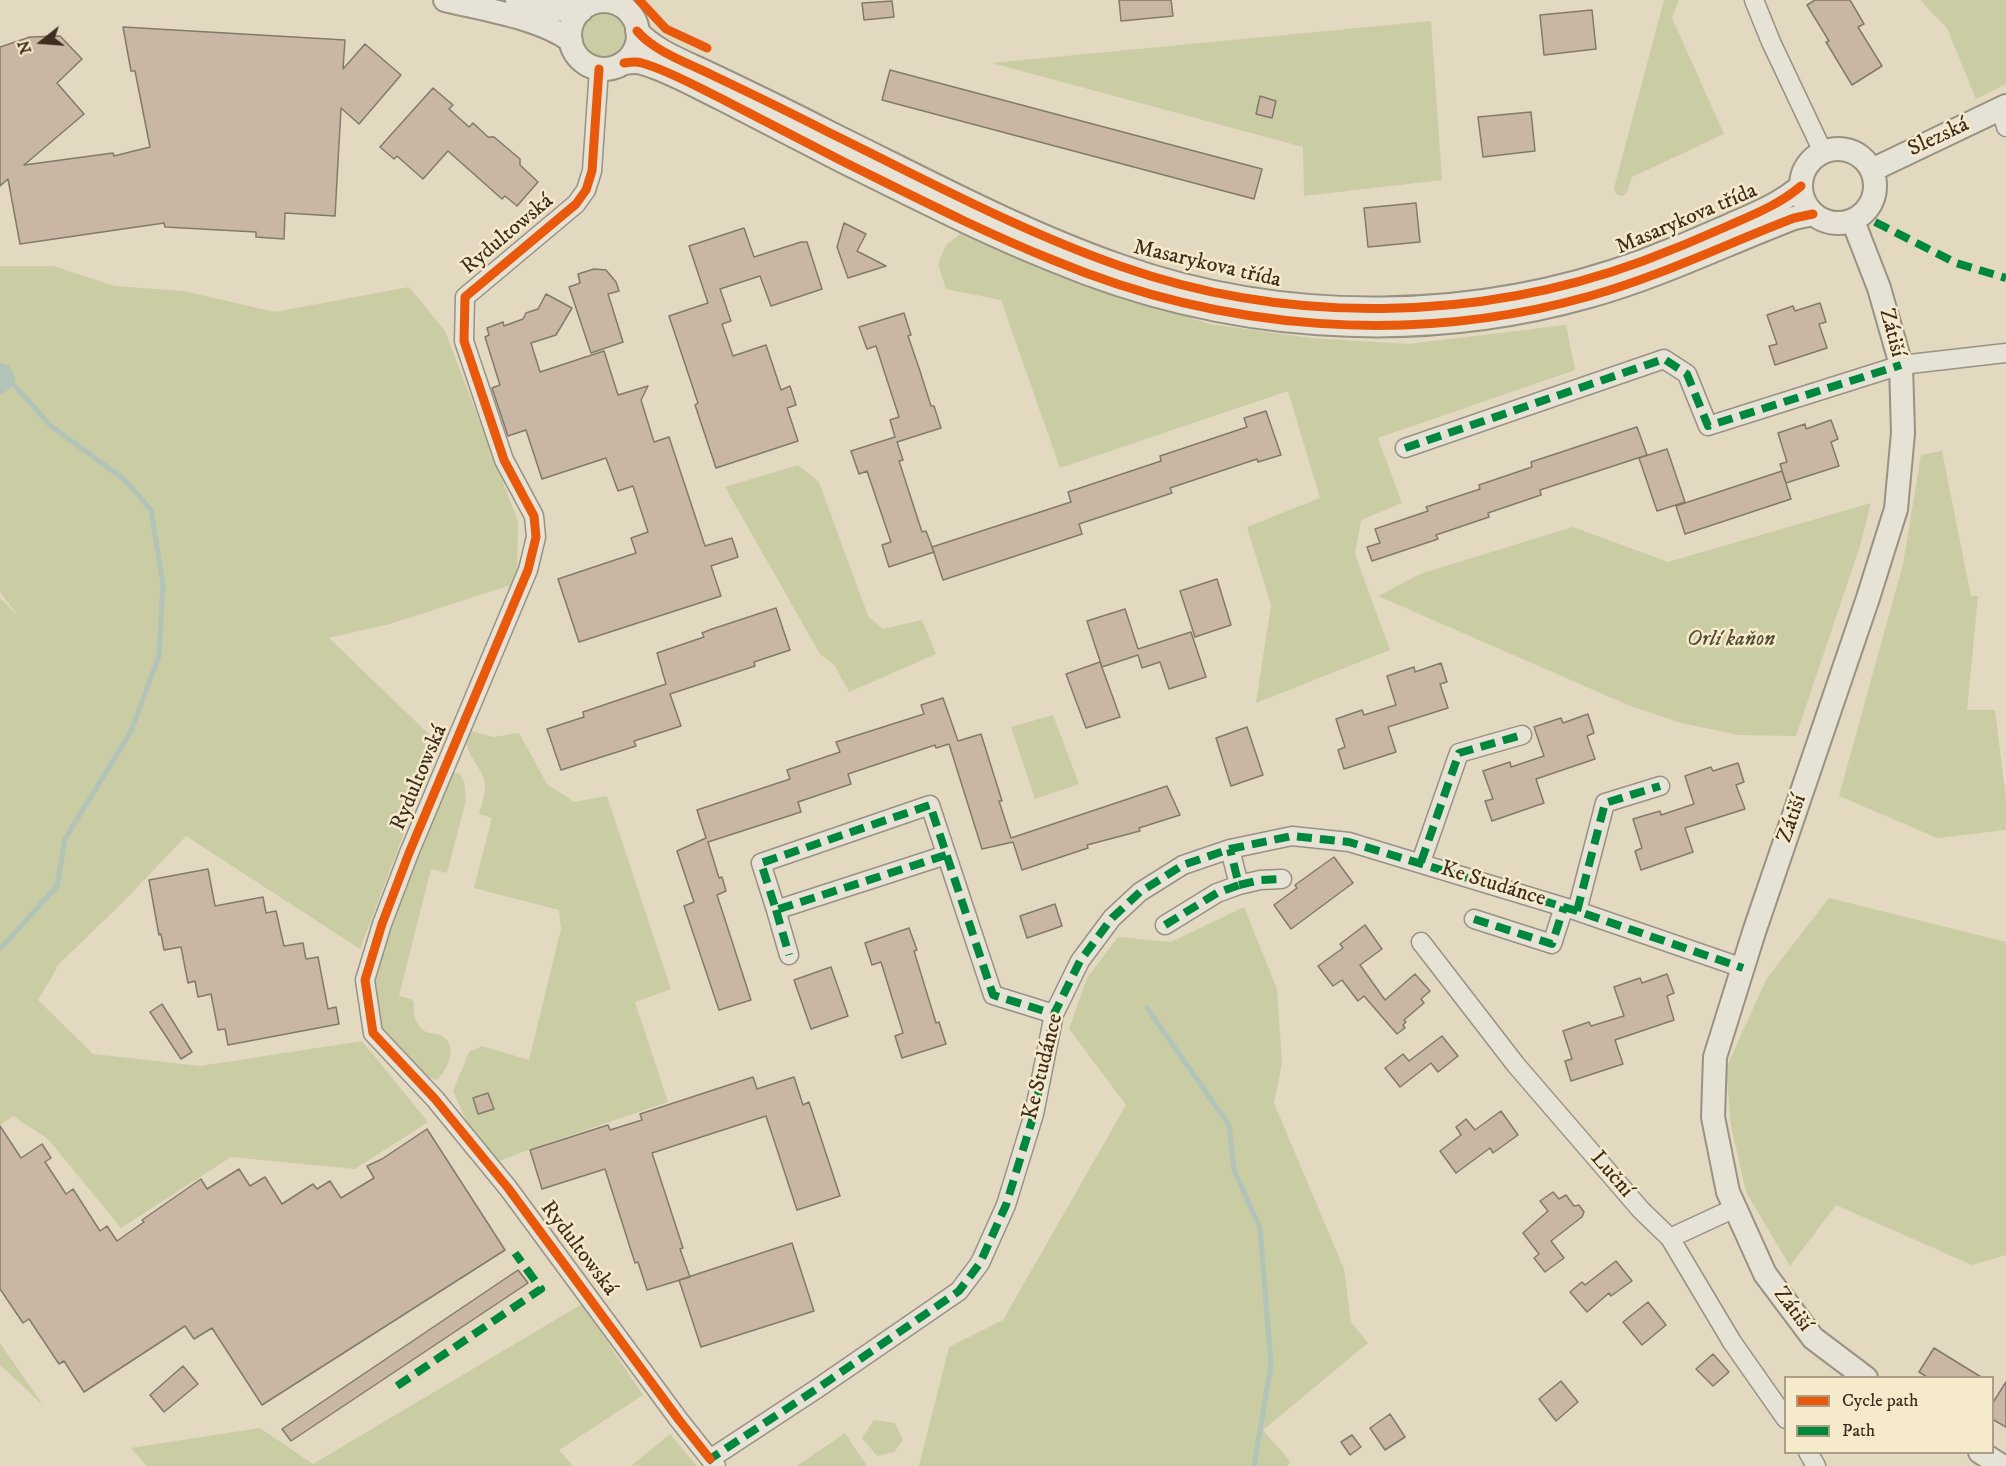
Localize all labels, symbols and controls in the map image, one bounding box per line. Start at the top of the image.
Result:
north arrow [12,12,72,72]
text: N [13,38,36,56]
street label: Slezská [1904,112,1974,164]
street label: Masarykova třída [1612,178,1762,262]
street label: Rydultowská [457,189,559,281]
street label: Masarykova třída [1131,235,1283,295]
street label: Zátiší [1872,306,1910,360]
park label: Orlí kaňon [1687,627,1775,653]
street label: Rydultowská [386,721,454,835]
street label: Zátiší [1773,791,1813,847]
street label: Ke Studánce [1437,857,1549,913]
street label: Ke Studánce [1018,1011,1070,1123]
street label: Luční [1584,1146,1638,1204]
street label: Rydultowská [534,1196,622,1302]
street label: Zátiší [1767,1282,1817,1338]
legend [1784,1376,1994,1454]
text: Cycle path [1842,1390,1919,1412]
text: Path [1842,1420,1875,1442]

